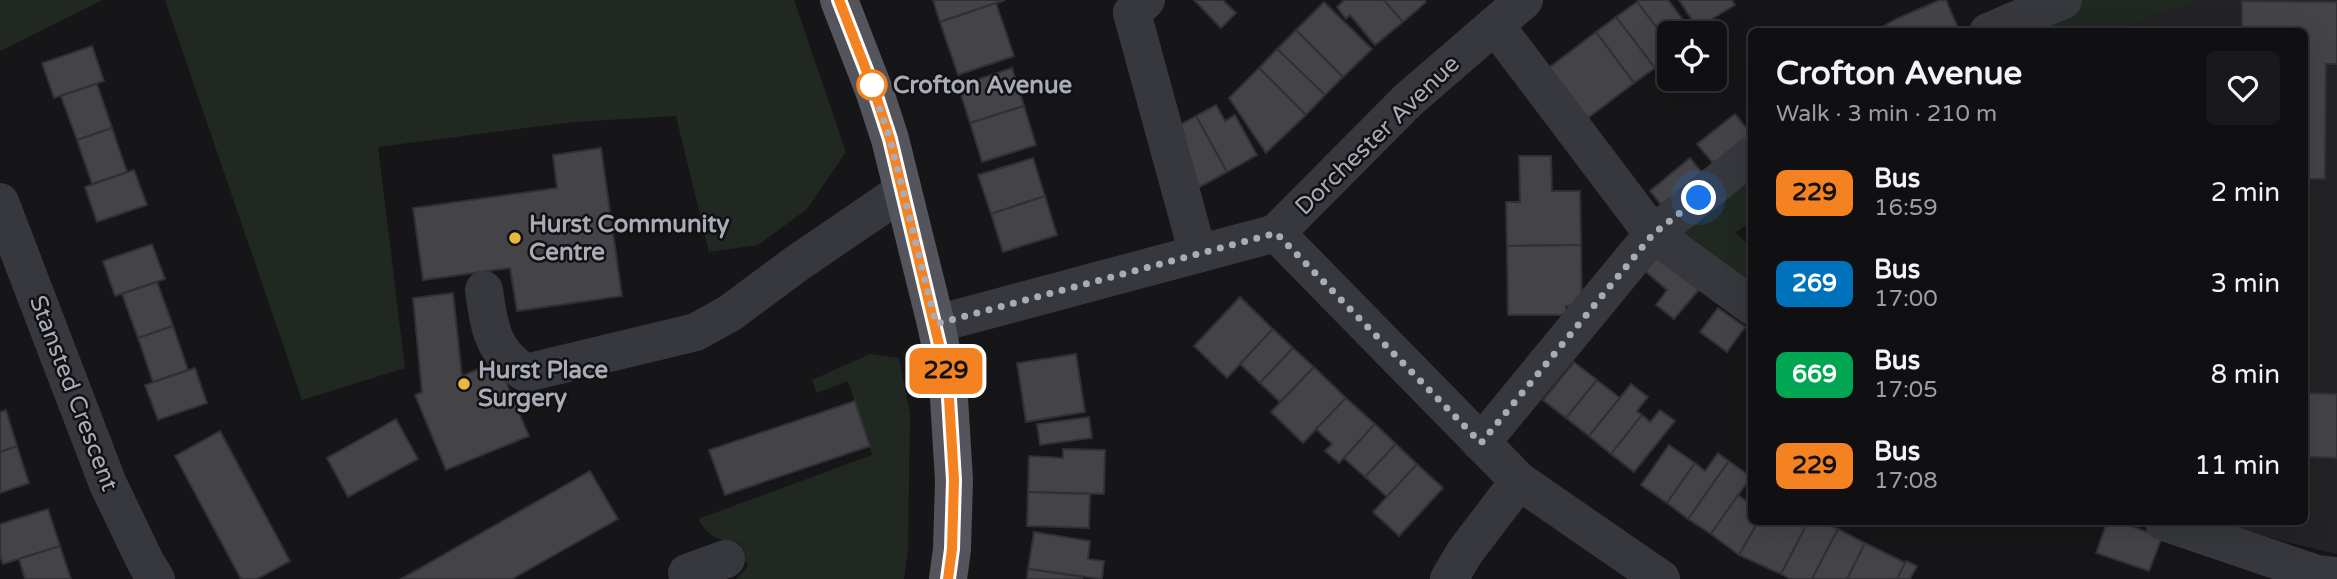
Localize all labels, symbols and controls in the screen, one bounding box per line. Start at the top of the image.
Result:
map controls [1657,21,1727,91]
button: locate [1657,21,1727,91]
street label: Dorchester Avenue [1289,49,1466,221]
button: heart [2206,51,2280,125]
text: Crofton Avenue [1776,54,2022,93]
marker: Crofton Avenue [857,70,887,100]
place label: Crofton Avenue [893,71,1073,100]
text: Walk · 3 min · 210 m [1776,100,1997,128]
text: Bus [1874,163,1920,194]
text: 2 min [2211,177,2280,208]
text: 229 [1792,178,1837,207]
your location [1681,180,1716,215]
text: 16:59 [1874,194,1938,222]
place label: Hurst Community Centre [529,210,730,267]
marker: Hurst Community Centre [507,230,523,246]
text: Bus [1874,254,1920,285]
text: 3 min [2211,268,2280,299]
text: 269 [1792,269,1837,298]
text: 17:00 [1874,285,1938,313]
street label: Stansted Crescent [23,291,124,495]
text: Bus [1874,345,1920,376]
line badge: 229 [906,348,986,394]
place label: Hurst Place Surgery [478,356,609,413]
text: 229 [923,356,969,385]
text: 8 min [2211,359,2280,390]
text: 669 [1792,360,1837,389]
marker: Hurst Place Surgery [456,376,472,392]
text: 17:05 [1874,376,1938,404]
text: Bus [1874,436,1920,467]
text: 11 min [2194,450,2280,481]
text: 229 [1792,451,1837,480]
text: 17:08 [1874,467,1938,495]

